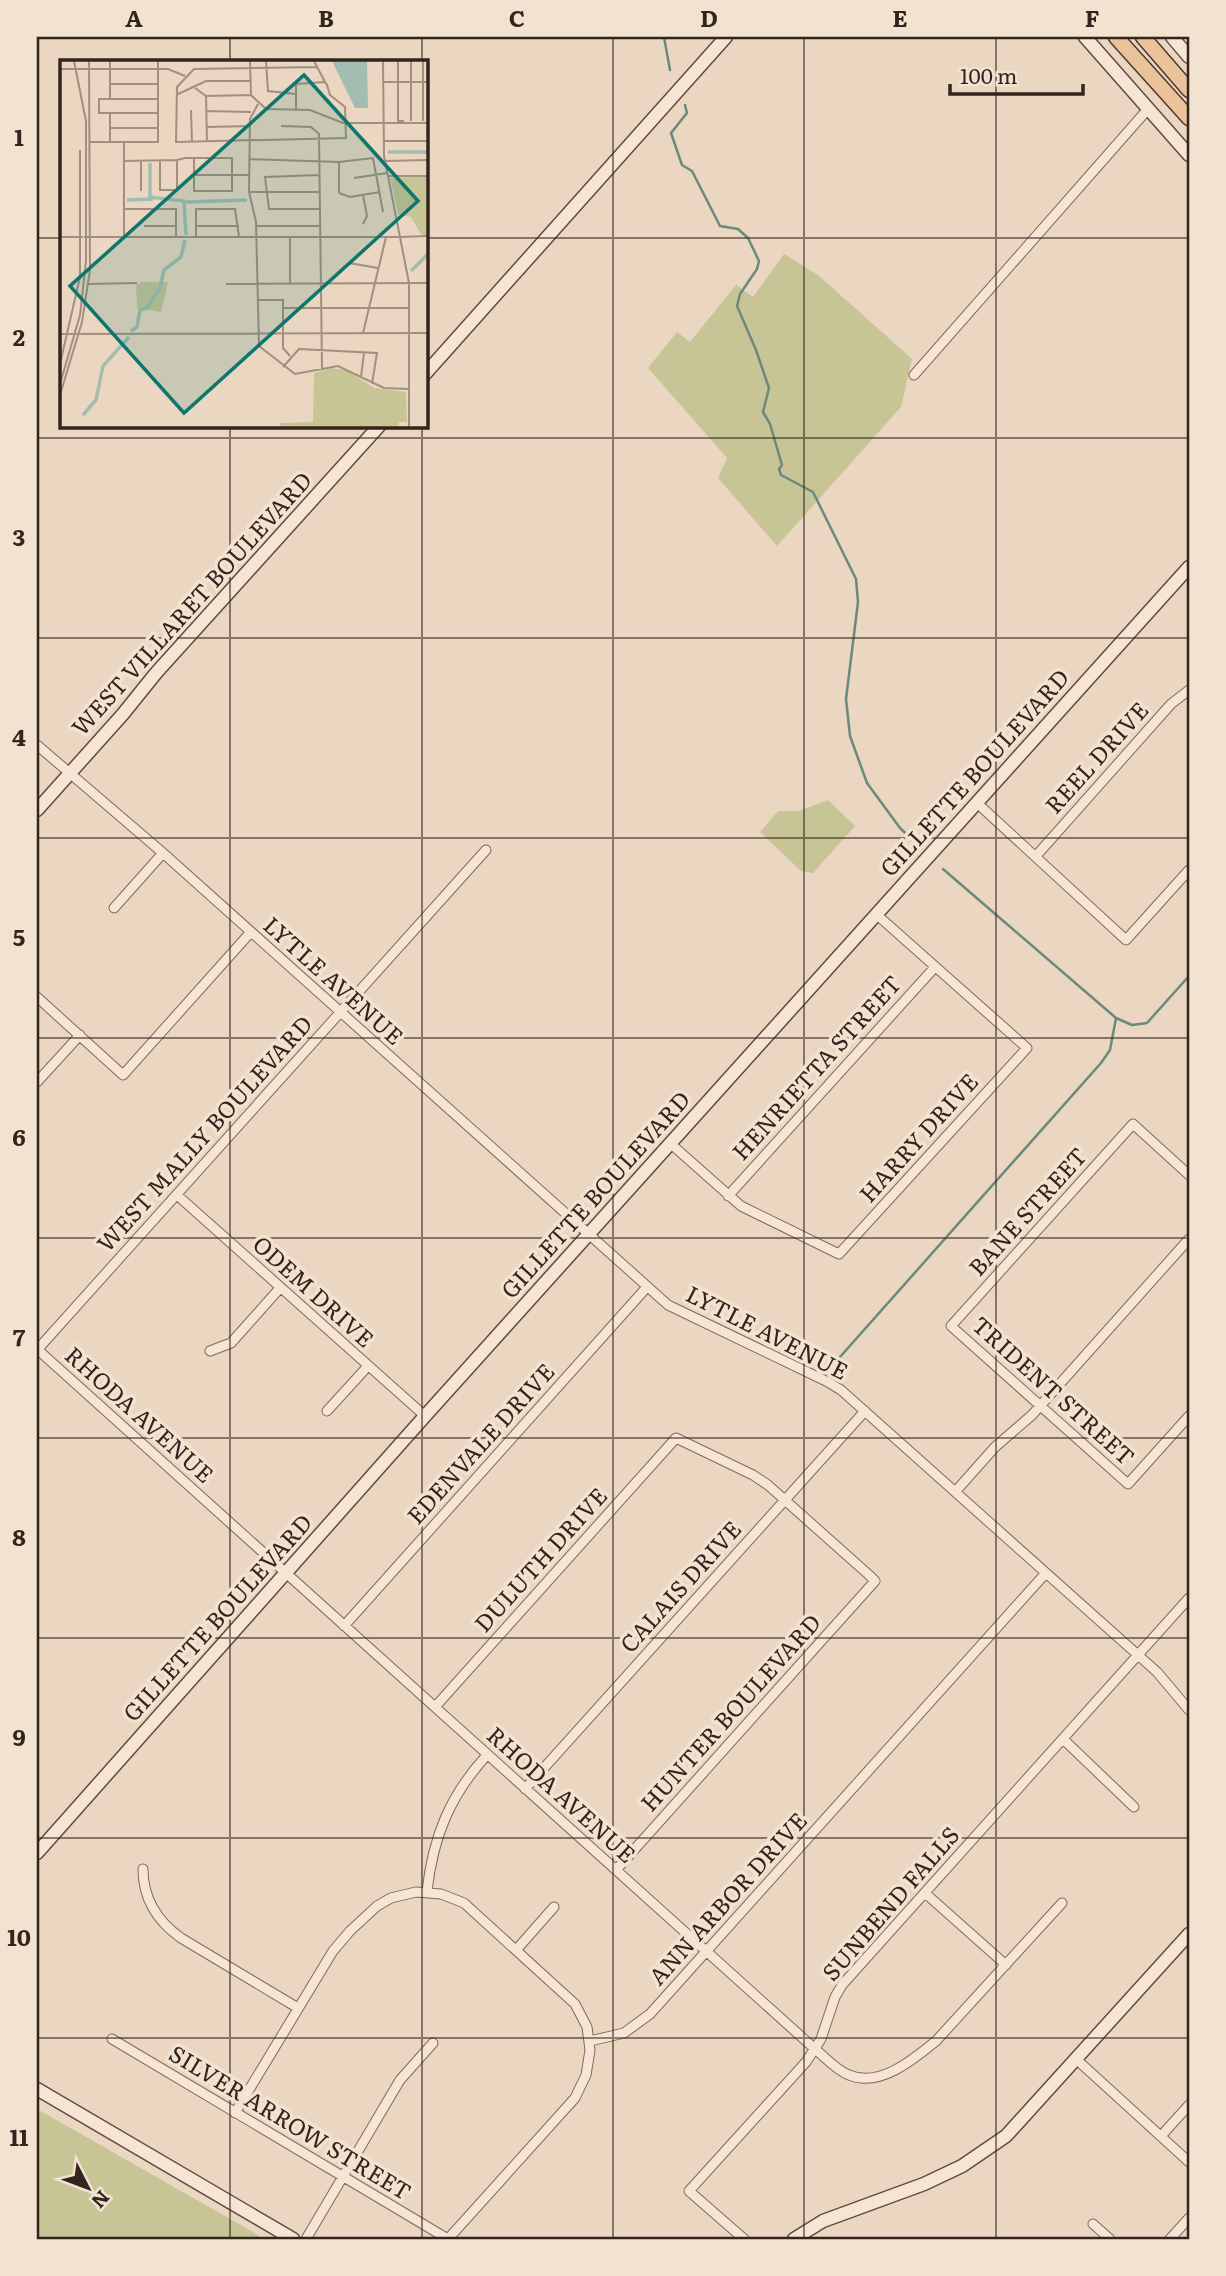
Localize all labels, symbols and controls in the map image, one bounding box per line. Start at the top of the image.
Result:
text: A [125,0,143,34]
text: B [318,0,334,34]
text: C [509,0,525,34]
text: D [700,0,718,34]
text: E [892,0,908,34]
text: F [1085,0,1100,34]
scale bar [950,52,1082,96]
text: 100 m [960,59,1017,90]
inset map [60,60,427,427]
text: 1 [14,119,24,153]
text: 2 [13,319,25,353]
street label: WEST VILLARET BOULEVARD [62,463,319,742]
text: 3 [13,519,25,553]
street label: GILLETTE BOULEVARD [871,660,1076,883]
street label: REEL DRIVE [1036,693,1155,820]
text: 4 [12,719,26,753]
street label: LYTLE AVENUE [257,907,412,1052]
text: 5 [13,919,25,953]
street label: HENRIETTA STREET [723,967,908,1167]
street label: WEST MALLY BOULEVARD [88,1007,319,1259]
street label: HARRY DRIVE [850,1064,985,1209]
street label: GILLETTE BOULEVARD [492,1082,697,1305]
text: 6 [12,1119,26,1153]
street label: BANE STREET [959,1139,1094,1283]
street label: ODEM DRIVE [246,1227,382,1354]
street label: LYTLE AVENUE [681,1276,855,1387]
street label: TRIDENT STREET [965,1307,1143,1472]
text: 7 [13,1319,26,1353]
street label: RHODA AVENUE [58,1337,222,1490]
street label: EDENVALE DRIVE [398,1355,561,1531]
street label: DULUTH DRIVE [465,1479,614,1639]
street label: GILLETTE BOULEVARD [114,1505,319,1728]
street label: CALAIS DRIVE [611,1512,748,1659]
text: 8 [12,1519,26,1553]
street label: HUNTER BOULEVARD [631,1605,828,1818]
street label: RHODA AVENUE [480,1717,644,1870]
text: 9 [12,1719,26,1753]
street label: ANN ARBOR DRIVE [639,1804,814,1992]
street label: SUNBEND FALLS [813,1818,966,1987]
text: 10 [7,1919,31,1953]
street label: SILVER ARROW STREET [163,2035,419,2207]
text: 11 [9,2119,29,2153]
north arrow [52,2154,122,2224]
text: N [86,2185,117,2215]

